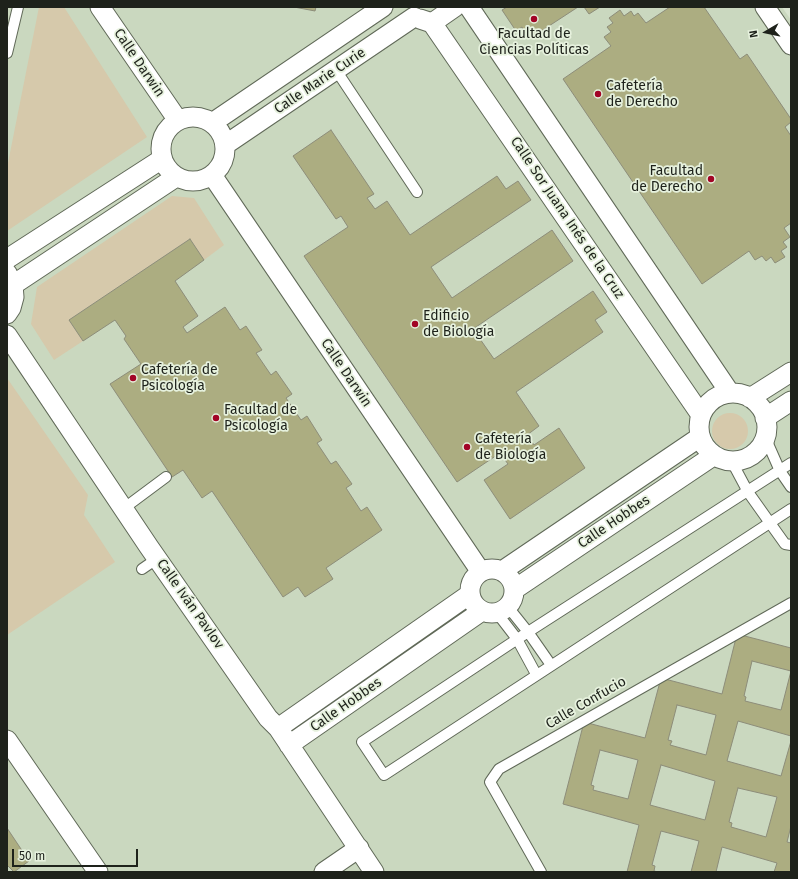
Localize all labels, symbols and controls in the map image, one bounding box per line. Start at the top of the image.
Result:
north arrow [746,12,786,52]
marker: Facultad de Ciencias Políticas [529,14,539,24]
street label: Calle Darwin [110,26,168,100]
place label: Facultad de Ciencias Políticas [479,26,589,58]
text: N [747,29,761,39]
street label: Calle Marie Curie [271,44,369,118]
place label: Cafetería de Derecho [606,78,678,110]
marker: Cafetería de Derecho [593,89,603,99]
street label: Calle Sor Juana Inés de la Cruz [506,134,628,302]
place label: Facultad de Derecho [631,163,703,196]
marker: Facultad de Derecho [706,174,716,184]
place label: Edificio de Biología [423,308,494,340]
marker: Edificio de Biología [410,319,420,329]
street label: Calle Darwin [317,336,375,410]
place label: Cafetería de Psicología [141,362,218,394]
marker: Cafetería de Psicología [128,373,138,383]
place label: Facultad de Psicología [224,402,297,434]
marker: Facultad de Psicología [211,413,221,423]
place label: Cafetería de Biología [475,431,546,464]
marker: Cafetería de Biología [462,442,472,452]
street label: Calle Hobbes [575,492,653,552]
street label: Calle Iván Pavlov [153,556,227,652]
street label: Calle Confucio [543,673,629,733]
street label: Calle Hobbes [307,674,385,736]
scale bar [14,841,140,867]
text: 50 m [19,849,45,863]

